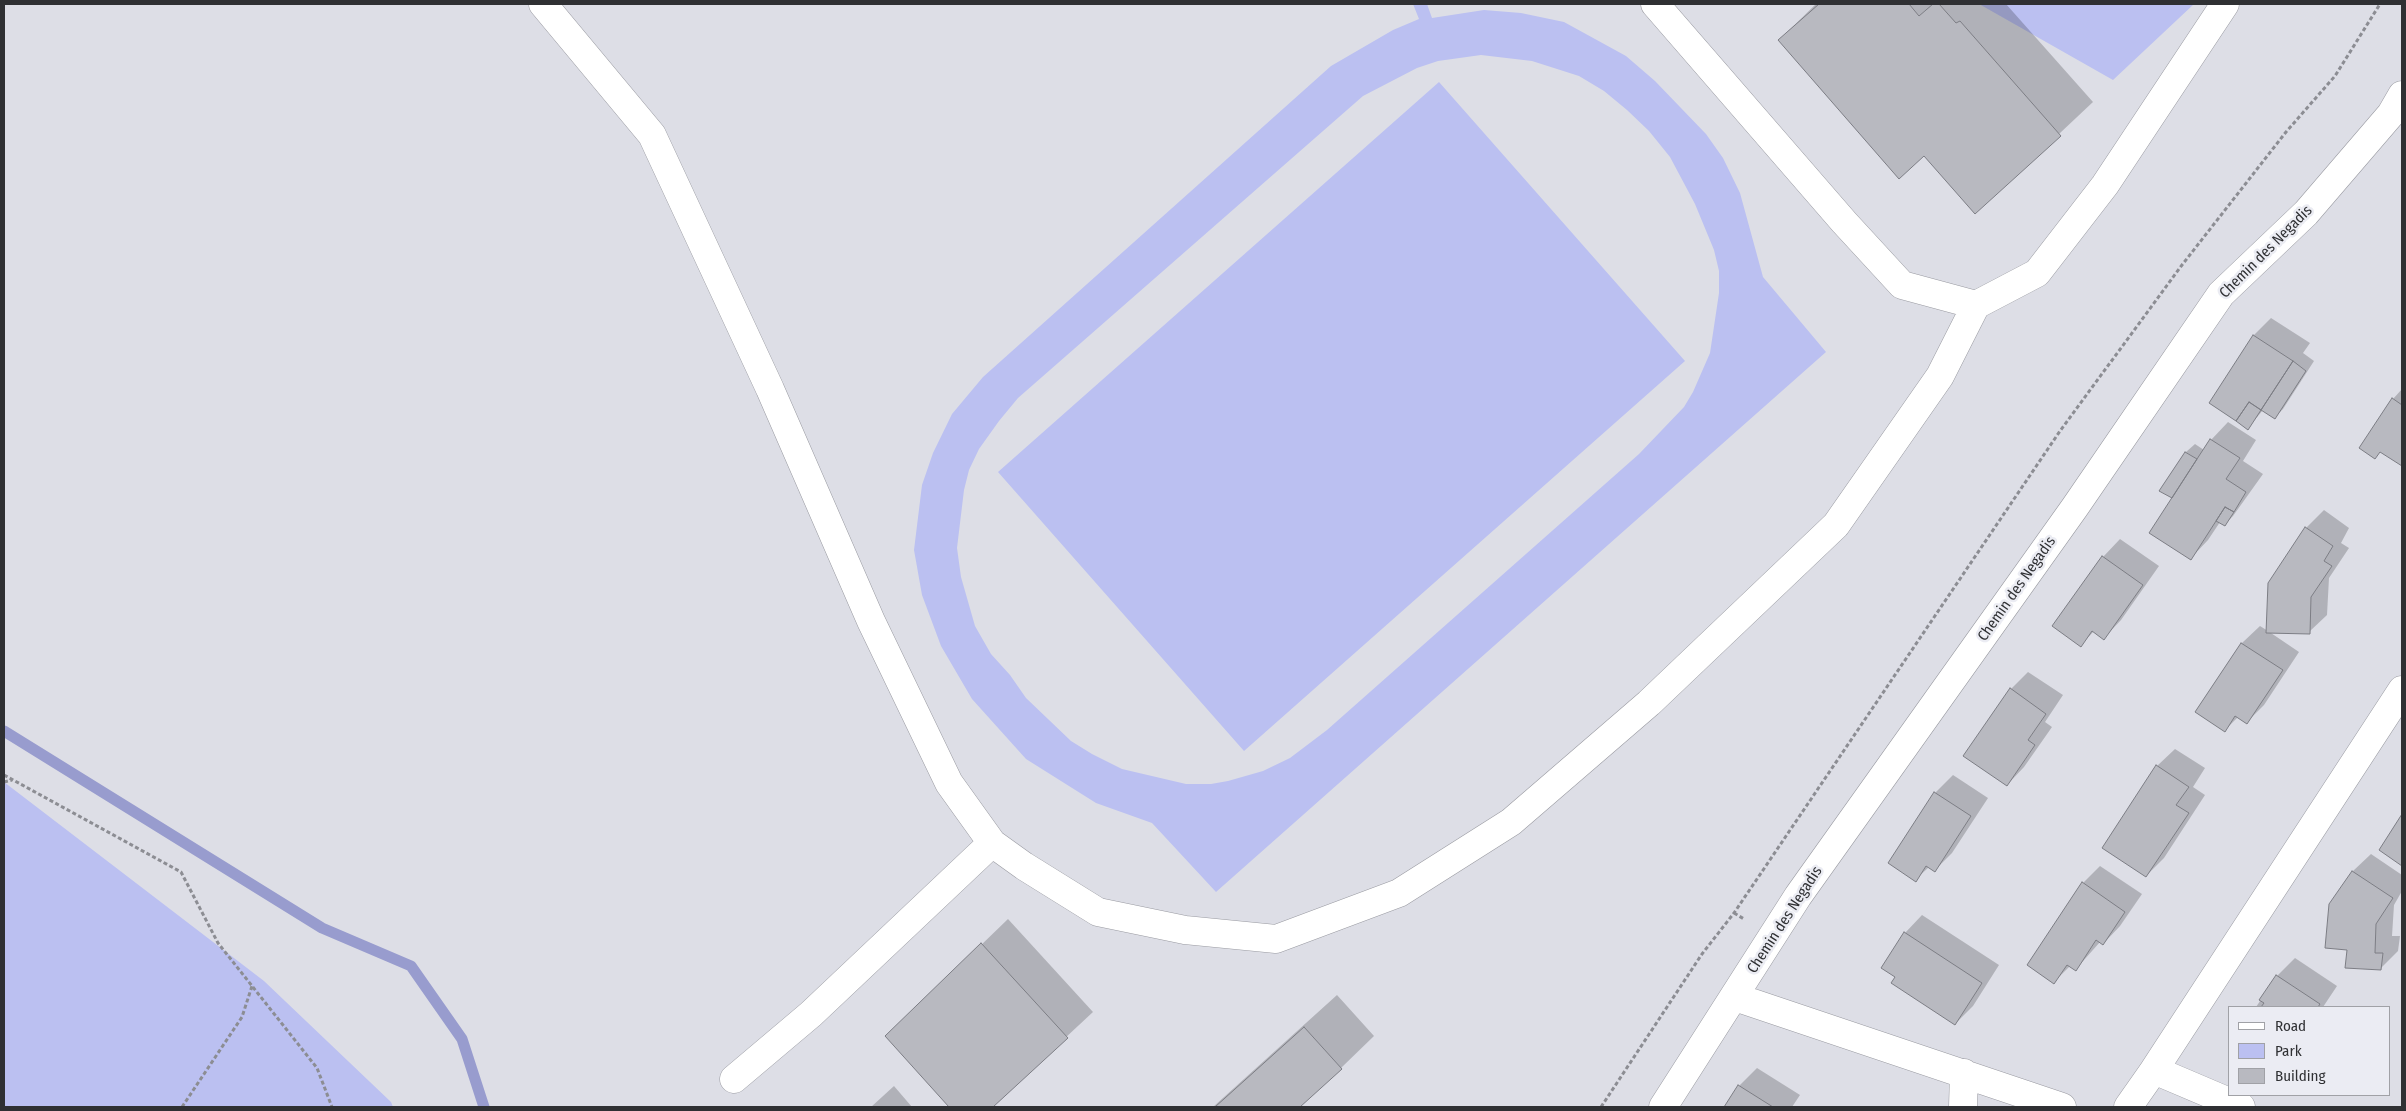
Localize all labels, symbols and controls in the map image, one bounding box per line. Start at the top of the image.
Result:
street label: Chemin des Negadis [2216,202,2316,302]
street label: Chemin des Negadis [1974,533,2060,645]
street label: Chemin des Negadis [1744,863,1826,977]
legend [2228,1006,2391,1096]
text: Road [2275,1017,2306,1035]
text: Park [2275,1042,2302,1060]
text: Building [2275,1067,2326,1085]

